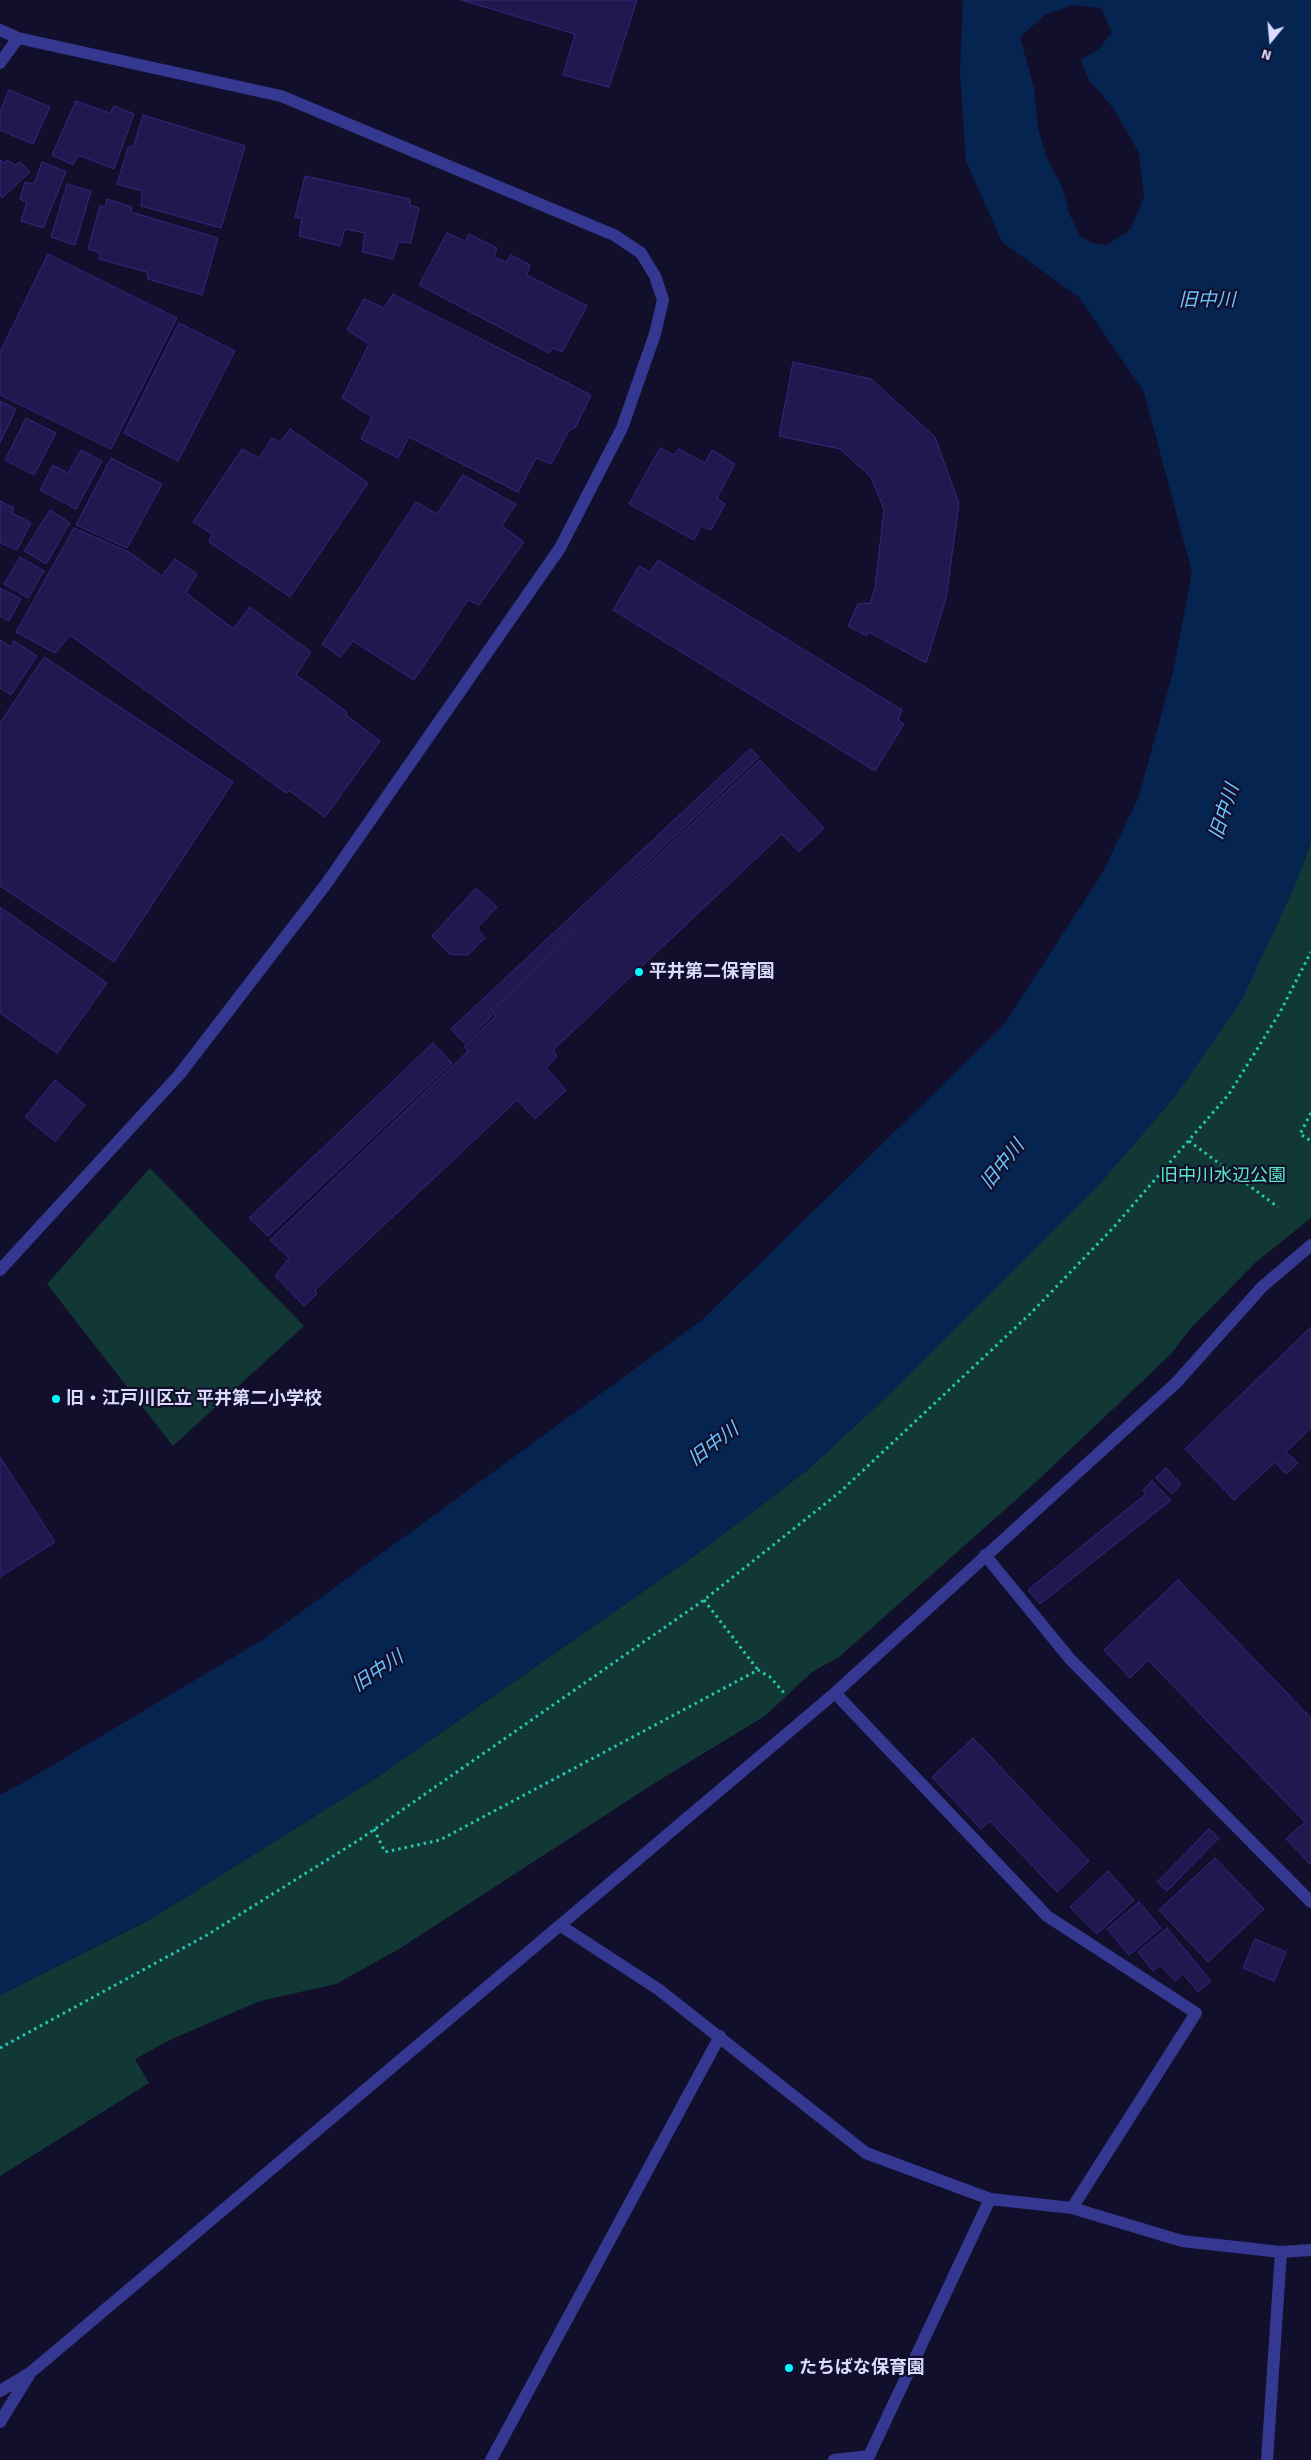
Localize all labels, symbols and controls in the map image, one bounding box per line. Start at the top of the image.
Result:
north arrow [1246,15,1296,65]
text: N [1259,45,1274,64]
water label: 旧中川 [1179,290,1235,312]
water label: 旧中川 [1205,781,1245,843]
place label: 平井第二保育園 [649,961,775,983]
marker: 平井第二保育園 [633,966,645,978]
water label: 旧中川 [976,1136,1030,1194]
park label: 旧中川水辺公園 [1160,1165,1286,1187]
place label: 旧・江戸川区立 平井第二小学校 [66,1388,322,1410]
marker: 旧・江戸川区立 平井第二小学校 [50,1393,62,1405]
water label: 旧中川 [684,1419,744,1471]
water label: 旧中川 [348,1647,408,1697]
place label: たちばな保育園 [799,2357,925,2379]
marker: たちばな保育園 [783,2362,795,2374]

